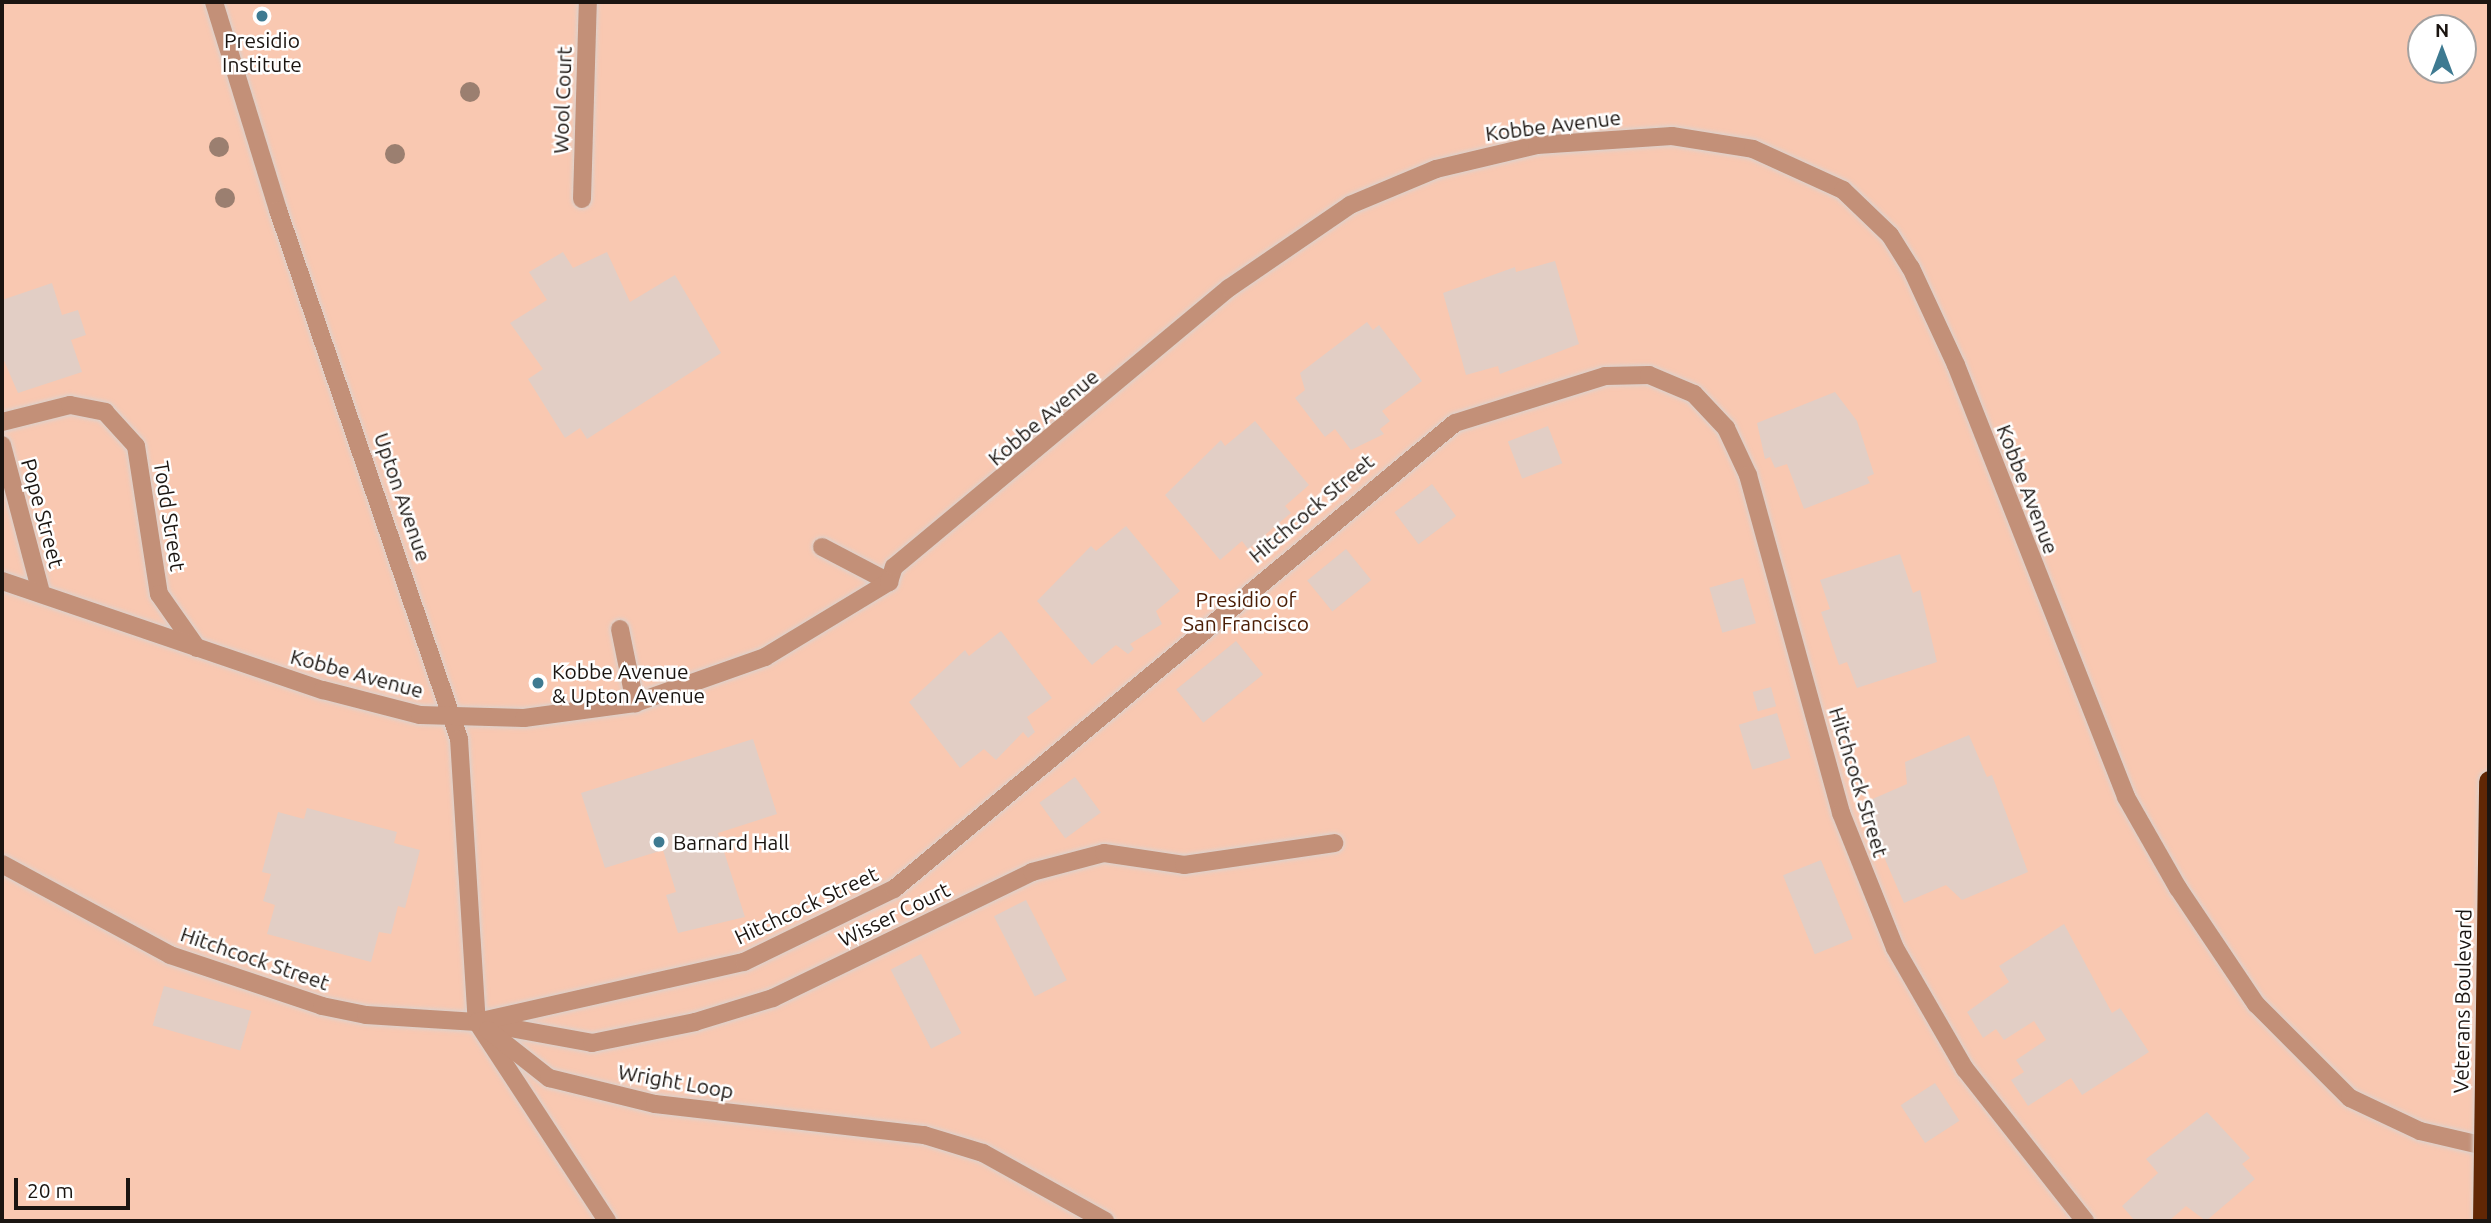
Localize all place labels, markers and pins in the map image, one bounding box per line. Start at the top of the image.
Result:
marker: Presidio Institute [254,8,270,24]
place label: Presidio Institute [222,27,302,77]
place label: Kobbe Avenue & Upton Avenue [552,658,705,708]
marker: Kobbe Avenue & Upton Avenue [530,675,546,691]
place label: Barnard Hall [673,829,789,855]
marker: Barnard Hall [651,834,667,850]

